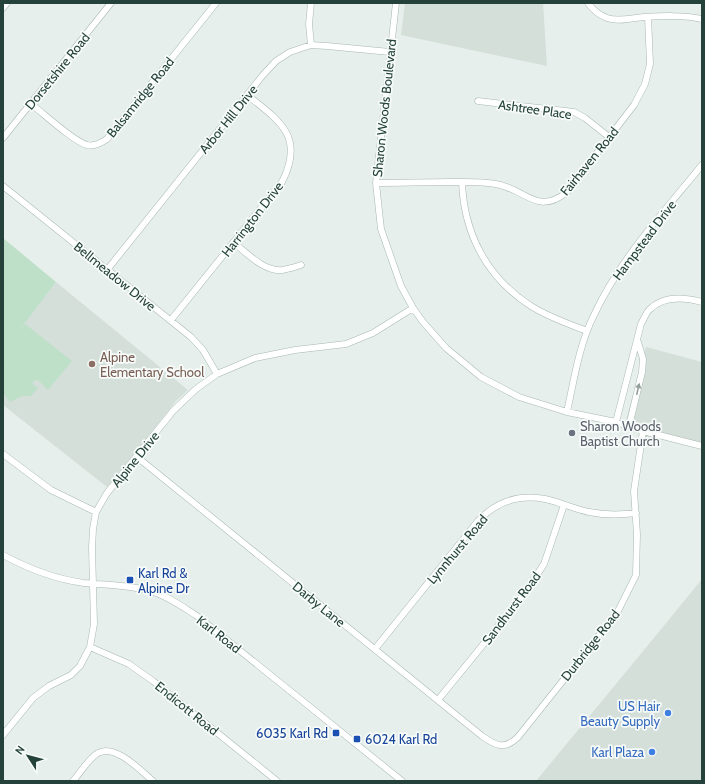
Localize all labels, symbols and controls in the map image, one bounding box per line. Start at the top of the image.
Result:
street label: Dorsetshire Road [21,29,93,113]
street label: Sharon Woods Boulevard [369,38,399,178]
street label: Balsamridge Road [103,54,177,140]
street label: Arbor Hill Drive [195,81,261,157]
street label: Ashtree Place [497,96,573,122]
street label: Fairhaven Road [556,124,622,198]
street label: Harrington Drive [218,178,286,260]
street label: Hampstead Drive [609,197,679,283]
street label: Bellmeadow Drive [71,238,159,314]
place label: Alpine Elementary School [100,349,204,380]
marker: Alpine Elementary School [87,359,97,369]
one-way arrow [635,382,641,395]
place label: Sharon Woods Baptist Church [580,418,661,449]
street label: Alpine Drive [108,428,163,490]
marker: Sharon Woods Baptist Church [567,428,577,438]
street label: Lynnhurst Road [423,511,491,587]
place label: Karl Rd & Alpine Dr [138,565,190,596]
street label: Sandhurst Road [478,568,544,648]
marker: Karl Rd & Alpine Dr [125,575,135,585]
street label: Darby Lane [290,578,349,630]
street label: Durbridge Road [557,606,623,684]
street label: Karl Road [194,612,244,656]
street label: Endicott Road [152,678,222,738]
place label: US Hair Beauty Supply [580,698,661,729]
marker: US Hair Beauty Supply [663,708,673,718]
place label: 6035 Karl Rd [256,725,328,741]
marker: 6035 Karl Rd [331,728,341,738]
place label: 6024 Karl Rd [365,731,437,747]
marker: 6024 Karl Rd [352,734,362,744]
north arrow [8,736,48,776]
text: N [12,743,28,757]
place label: Karl Plaza [591,744,645,760]
marker: Karl Plaza [647,747,657,757]

